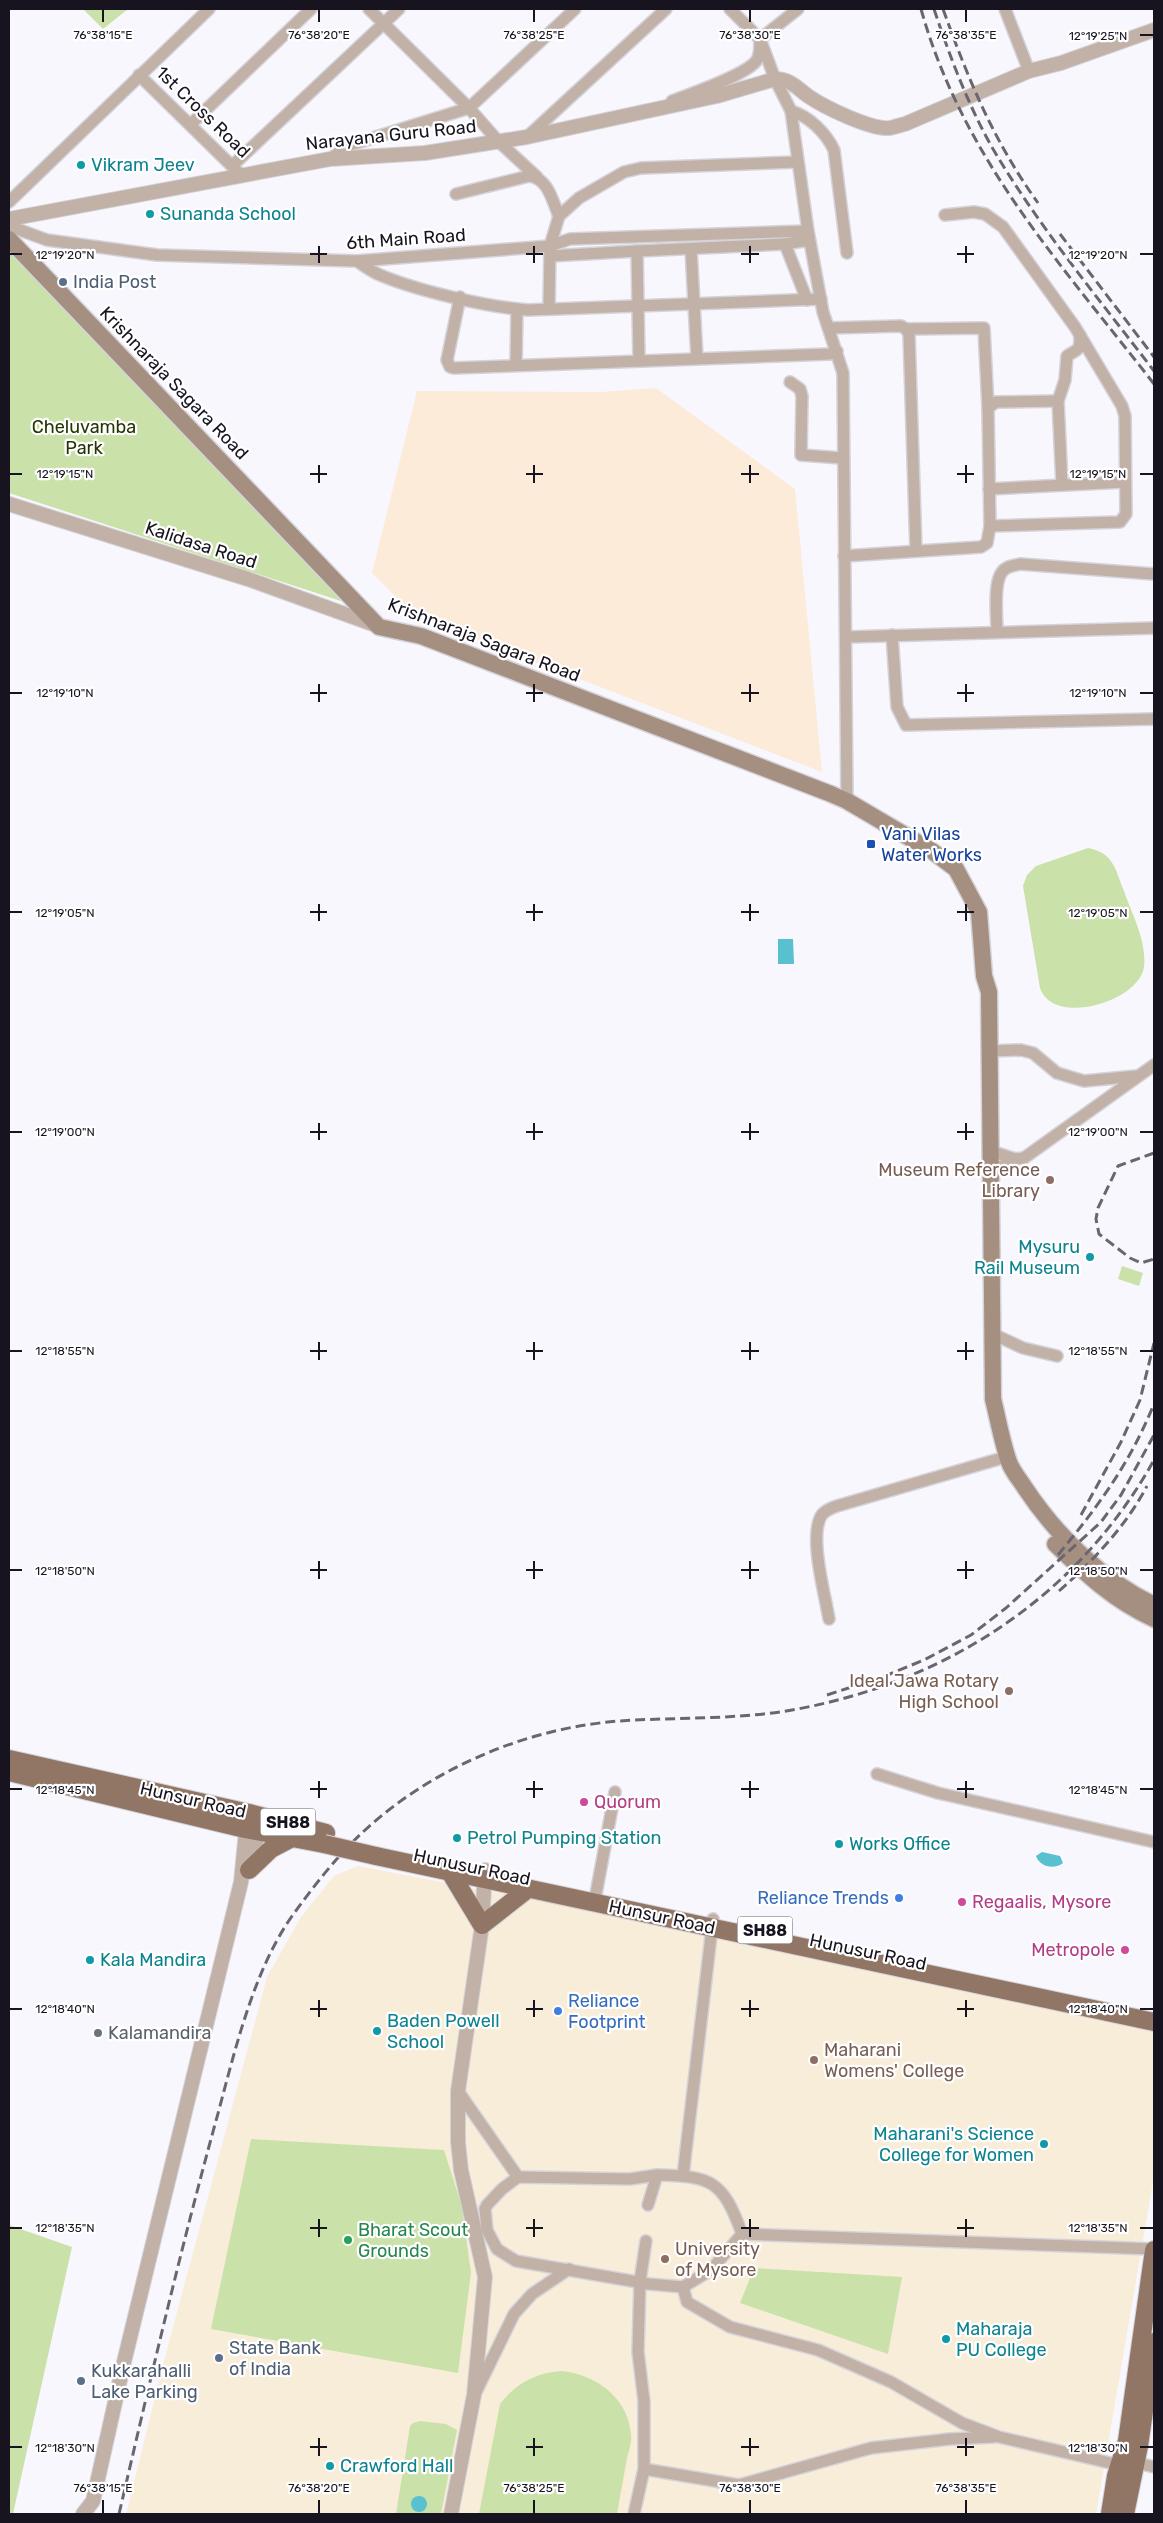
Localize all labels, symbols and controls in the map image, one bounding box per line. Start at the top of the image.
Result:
text: 76°38'15"E [73,28,133,42]
text: 76°38'20"E [288,28,350,42]
text: 76°38'25"E [503,28,565,42]
text: 76°38'30"E [719,28,781,42]
text: 76°38'35"E [935,28,997,42]
text: 12°19'25"N [1069,29,1127,43]
street label: 1st Cross Road [151,61,255,163]
street label: Narayana Guru Road [305,115,477,155]
place label: Vikram Jeev [91,154,195,176]
marker: Vikram Jeev [75,159,87,171]
place label: Sunanda School [160,203,296,225]
marker: Sunanda School [144,208,156,220]
street label: 6th Main Road [345,224,467,254]
text: 12°19'20"N [35,248,95,262]
text: 12°19'20"N [1068,248,1128,262]
place label: India Post [73,271,156,293]
marker: India Post [57,276,69,288]
street label: Krishnaraja Sagara Road [95,302,253,464]
park label: Cheluvamba Park [32,416,136,459]
text: 12°19'15"N [37,467,93,481]
text: 12°19'15"N [1070,467,1126,481]
street label: Kalidasa Road [142,517,260,573]
street label: Krishnaraja Sagara Road [385,593,583,687]
text: 12°19'10"N [36,686,94,700]
text: 12°19'10"N [1069,686,1127,700]
place label: Vani Vilas Water Works [881,823,982,866]
marker: Vani Vilas Water Works [865,838,877,850]
text: 12°19'05"N [35,906,95,920]
text: 12°19'05"N [1068,906,1128,920]
text: 12°19'00"N [35,1125,95,1139]
text: 12°19'00"N [1068,1125,1128,1139]
place label: Museum Reference Library [878,1159,1040,1202]
marker: Museum Reference Library [1044,1174,1056,1186]
place label: Mysuru Rail Museum [974,1236,1080,1279]
marker: Mysuru Rail Museum [1084,1251,1096,1263]
text: 12°18'55"N [35,1344,95,1358]
text: 12°18'55"N [1068,1344,1128,1358]
text: 12°18'50"N [35,1564,95,1578]
text: 12°18'50"N [1068,1564,1128,1578]
place label: Ideal Jawa Rotary High School [849,1670,999,1713]
marker: Ideal Jawa Rotary High School [1003,1685,1015,1697]
street label: Hunsur Road [138,1777,248,1823]
text: 12°18'45"N [35,1783,95,1797]
text: 12°18'45"N [1068,1783,1128,1797]
place label: Quorum [594,1791,661,1813]
marker: Quorum [578,1796,590,1808]
road number: SH88 [260,1808,316,1835]
place label: Petrol Pumping Station [467,1827,662,1849]
marker: Petrol Pumping Station [451,1832,463,1844]
place label: Works Office [849,1833,951,1855]
marker: Works Office [833,1838,845,1850]
street label: Hunusur Road [412,1844,532,1890]
place label: Reliance Trends [757,1887,889,1909]
place label: Regaalis, Mysore [972,1891,1111,1913]
marker: Reliance Trends [893,1892,905,1904]
street label: Hunsur Road [607,1895,717,1939]
marker: Regaalis, Mysore [956,1896,968,1908]
road number: SH88 [738,1916,792,1944]
street label: Hunusur Road [808,1929,928,1975]
place label: Metropole [1031,1939,1115,1961]
marker: Metropole [1119,1944,1131,1956]
place label: Kala Mandira [100,1949,206,1971]
marker: Kala Mandira [84,1954,96,1966]
place label: Reliance Footprint [568,1990,646,2033]
text: 12°18'40"N [35,2002,95,2016]
text: 12°18'40"N [1068,2002,1128,2016]
marker: Reliance Footprint [552,2005,564,2017]
place label: Baden Powell School [387,2010,500,2053]
place label: Kalamandira [108,2022,211,2044]
marker: Baden Powell School [371,2025,383,2037]
marker: Kalamandira [92,2027,104,2039]
place label: Maharani Womens' College [824,2039,964,2082]
marker: Maharani Womens' College [808,2054,820,2066]
place label: Maharani's Science College for Women [873,2123,1034,2166]
marker: Maharani's Science College for Women [1038,2138,1050,2150]
place label: Bharat Scout Grounds [358,2219,468,2262]
text: 12°18'35"N [35,2221,95,2235]
text: 12°18'35"N [1068,2221,1128,2235]
marker: Bharat Scout Grounds [342,2234,354,2246]
place label: University of Mysore [675,2238,760,2281]
marker: University of Mysore [659,2253,671,2265]
place label: Maharaja PU College [956,2318,1047,2361]
marker: Maharaja PU College [940,2333,952,2345]
place label: State Bank of India [229,2337,321,2380]
marker: State Bank of India [213,2352,225,2364]
place label: Kukkarahalli Lake Parking [91,2360,198,2403]
marker: Kukkarahalli Lake Parking [75,2375,87,2387]
text: 12°18'30"N [35,2441,95,2455]
text: 12°18'30"N [1068,2441,1128,2455]
place label: Crawford Hall [340,2455,453,2477]
marker: Crawford Hall [324,2460,336,2472]
text: 76°38'15"E [73,2481,133,2495]
text: 76°38'20"E [288,2481,350,2495]
text: 76°38'25"E [503,2481,565,2495]
text: 76°38'30"E [719,2481,781,2495]
text: 76°38'35"E [935,2481,997,2495]

